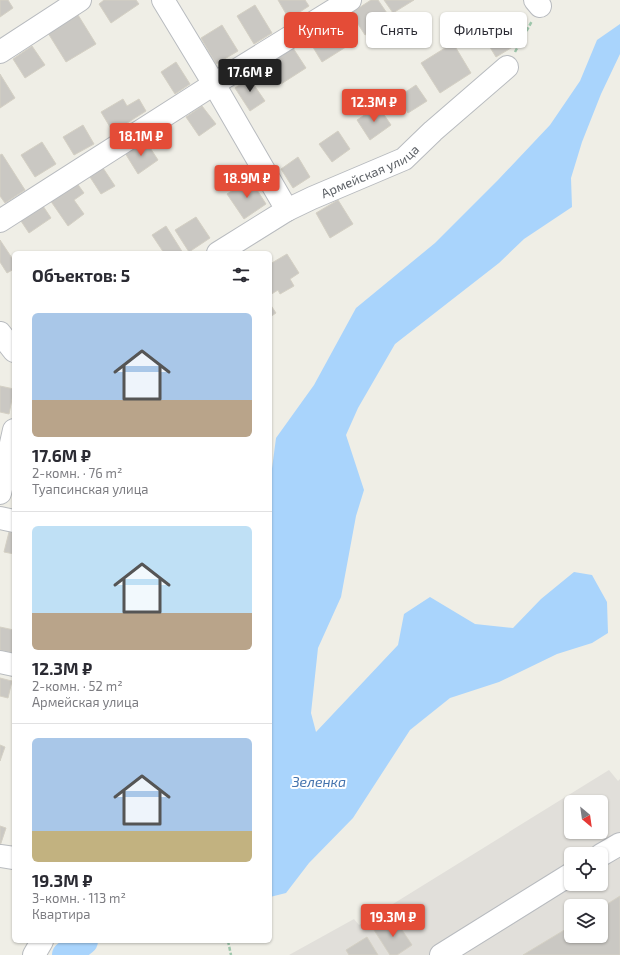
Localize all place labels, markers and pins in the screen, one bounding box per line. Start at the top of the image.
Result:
pin: 17.6M ₽ [213,59,287,93]
pin: 12.3M ₽ [337,89,411,123]
pin: 18.1M ₽ [104,123,178,157]
pin: 18.9M ₽ [210,165,284,199]
pin: 19.3M ₽ [356,904,430,938]

